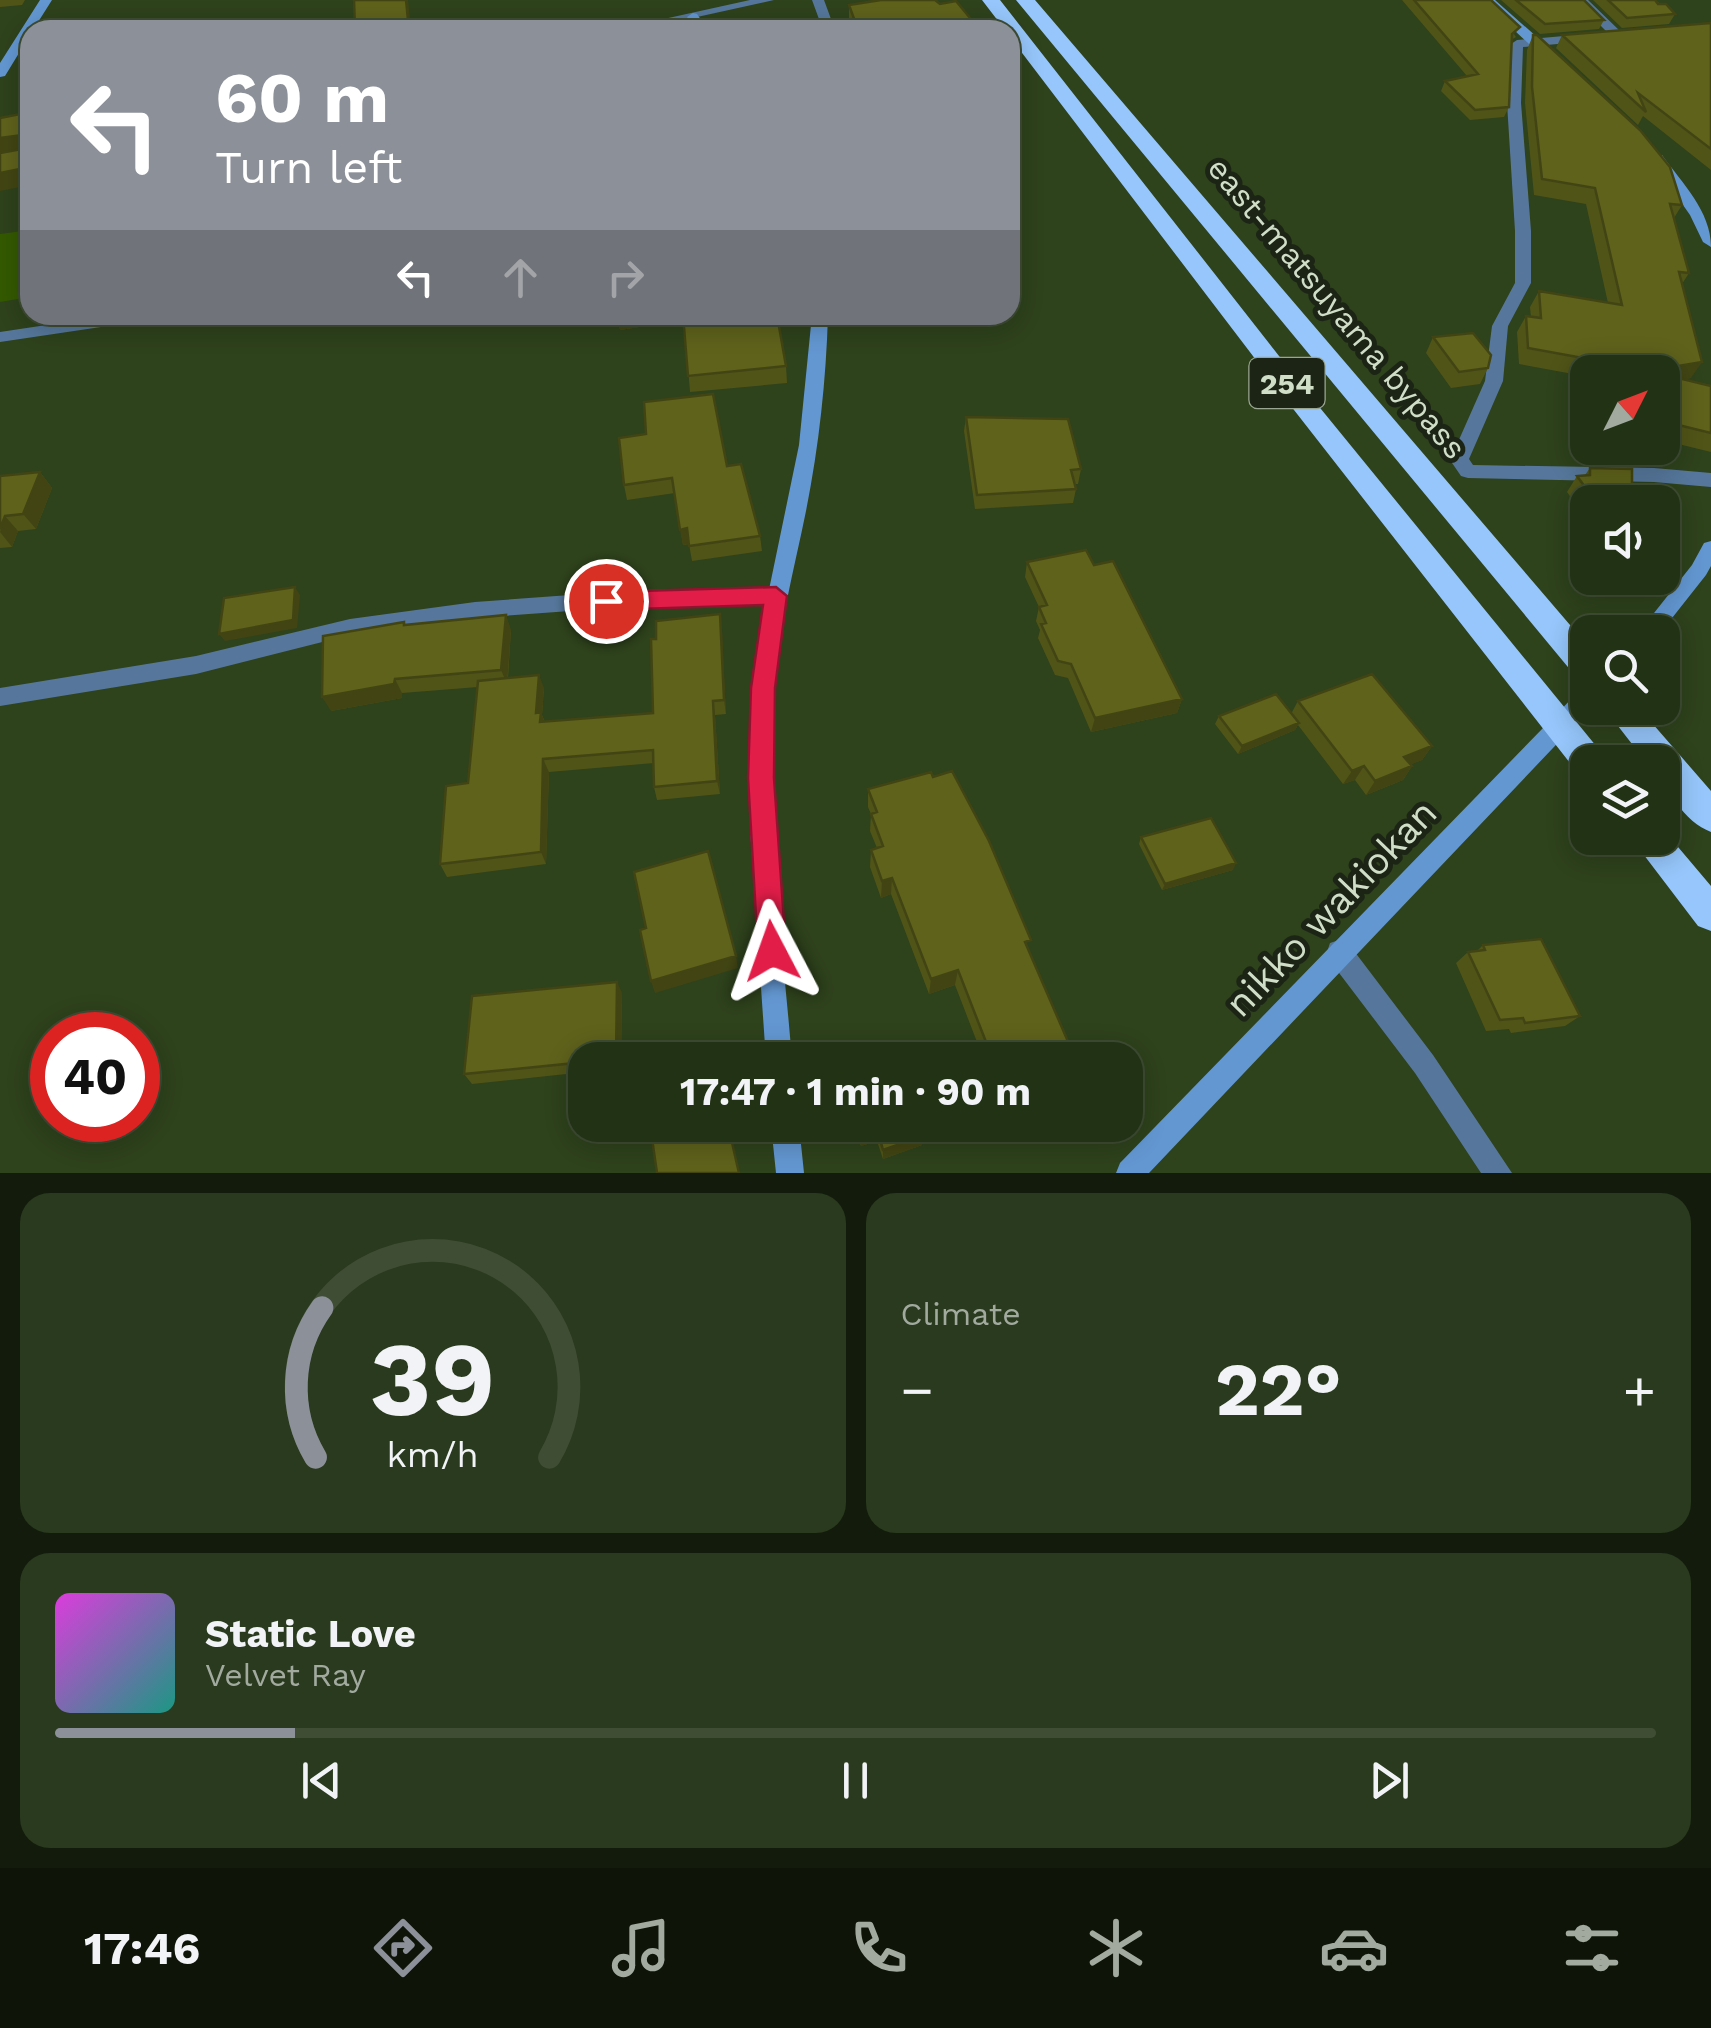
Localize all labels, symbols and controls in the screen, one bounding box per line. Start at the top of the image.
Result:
text: 60 m [215,57,389,139]
icon: left [50,60,180,190]
text: Turn left [215,141,402,194]
street label: east-matsuyama bypass [1200,150,1474,466]
icon: left [388,250,443,305]
icon: ahead [493,250,548,305]
icon: right [598,250,653,305]
north arrow [1570,355,1680,465]
map controls [1570,355,1680,855]
road number: 254 [1250,358,1324,408]
button: sound [1570,485,1680,595]
pin [564,559,649,644]
icon: arrive [579,574,634,629]
button: search [1570,615,1680,725]
button: layers [1570,745,1680,855]
street label: nikko wakiokan [1216,790,1446,1026]
position arrow [720,899,824,1003]
speed limit sign: 40 [30,1012,160,1142]
text: 17:47 · 1 min · 90 m [680,1070,1031,1114]
text: Climate [901,1295,1021,1333]
text: 39 [370,1318,496,1440]
text: 22° [1215,1345,1342,1433]
text: − [901,1358,934,1422]
text: + [1623,1358,1656,1422]
text: km/h [387,1434,479,1476]
text: Static Love [205,1612,416,1656]
text: Velvet Ray [205,1656,366,1694]
icon: previous [294,1753,349,1808]
icon: pause [828,1753,883,1808]
icon: next [1362,1753,1417,1808]
icon: directions [368,1913,438,1983]
icon: music [606,1913,676,1983]
icon: phone [844,1913,914,1983]
icon: climate [1081,1913,1151,1983]
icon: car [1319,1913,1389,1983]
icon: filters [1557,1913,1627,1983]
text: 17:46 [84,1922,200,1975]

